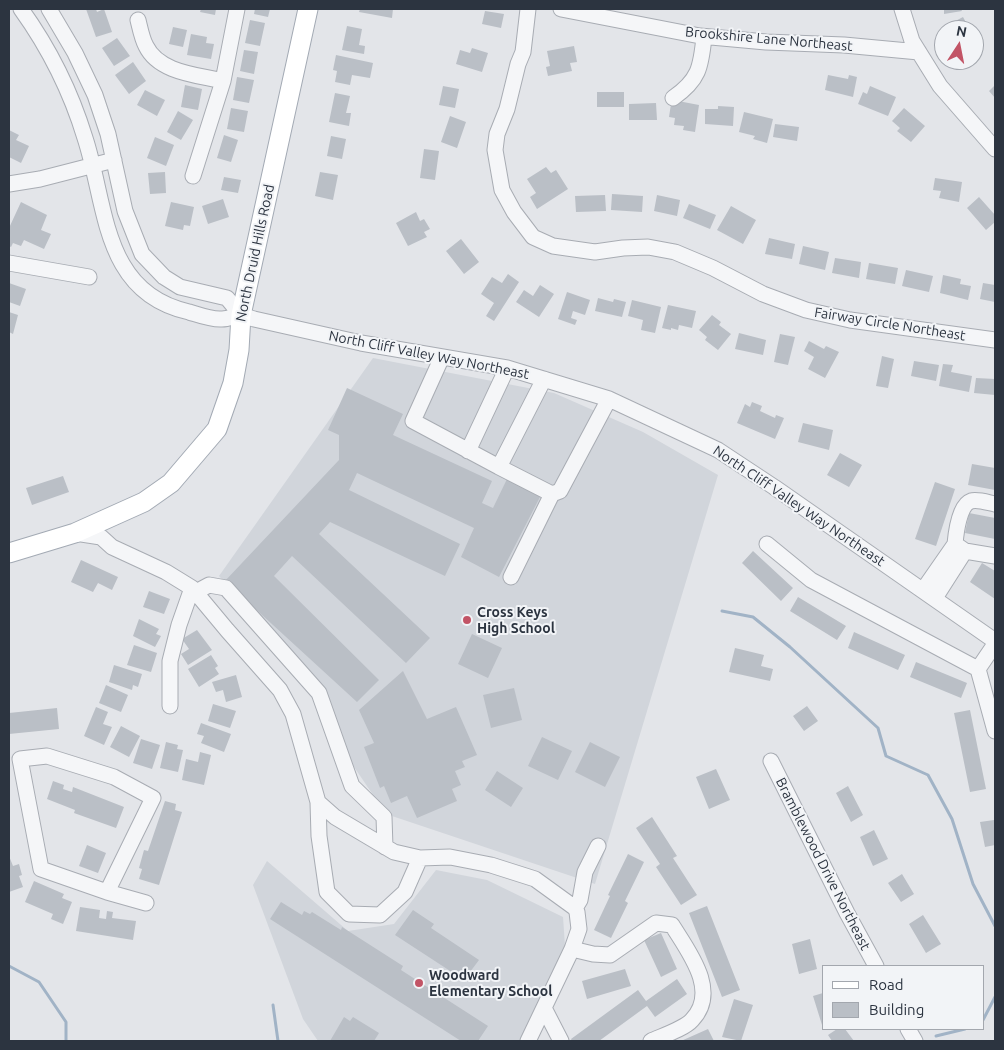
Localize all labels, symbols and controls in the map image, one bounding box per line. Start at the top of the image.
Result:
north arrow [934,20,984,70]
text: N [955,22,968,40]
street label: Brookshire Lane Northeast [685,23,853,55]
street label: North Druid Hills Road [232,183,278,323]
street label: Fairway Circle Northeast [813,304,967,344]
street label: North Cliff Valley Way Northeast [327,327,531,383]
street label: North Cliff Valley Way Northeast [710,442,888,570]
place label: Cross Keys High School [477,604,555,636]
marker: Cross Keys High School [461,614,473,626]
street label: Bramblewood Drive Northeast [772,775,874,953]
legend [822,965,984,1030]
place label: Woodward Elementary School [429,967,552,1000]
text: Road [869,976,904,993]
marker: Woodward Elementary School [413,977,425,989]
text: Building [869,1001,924,1018]

